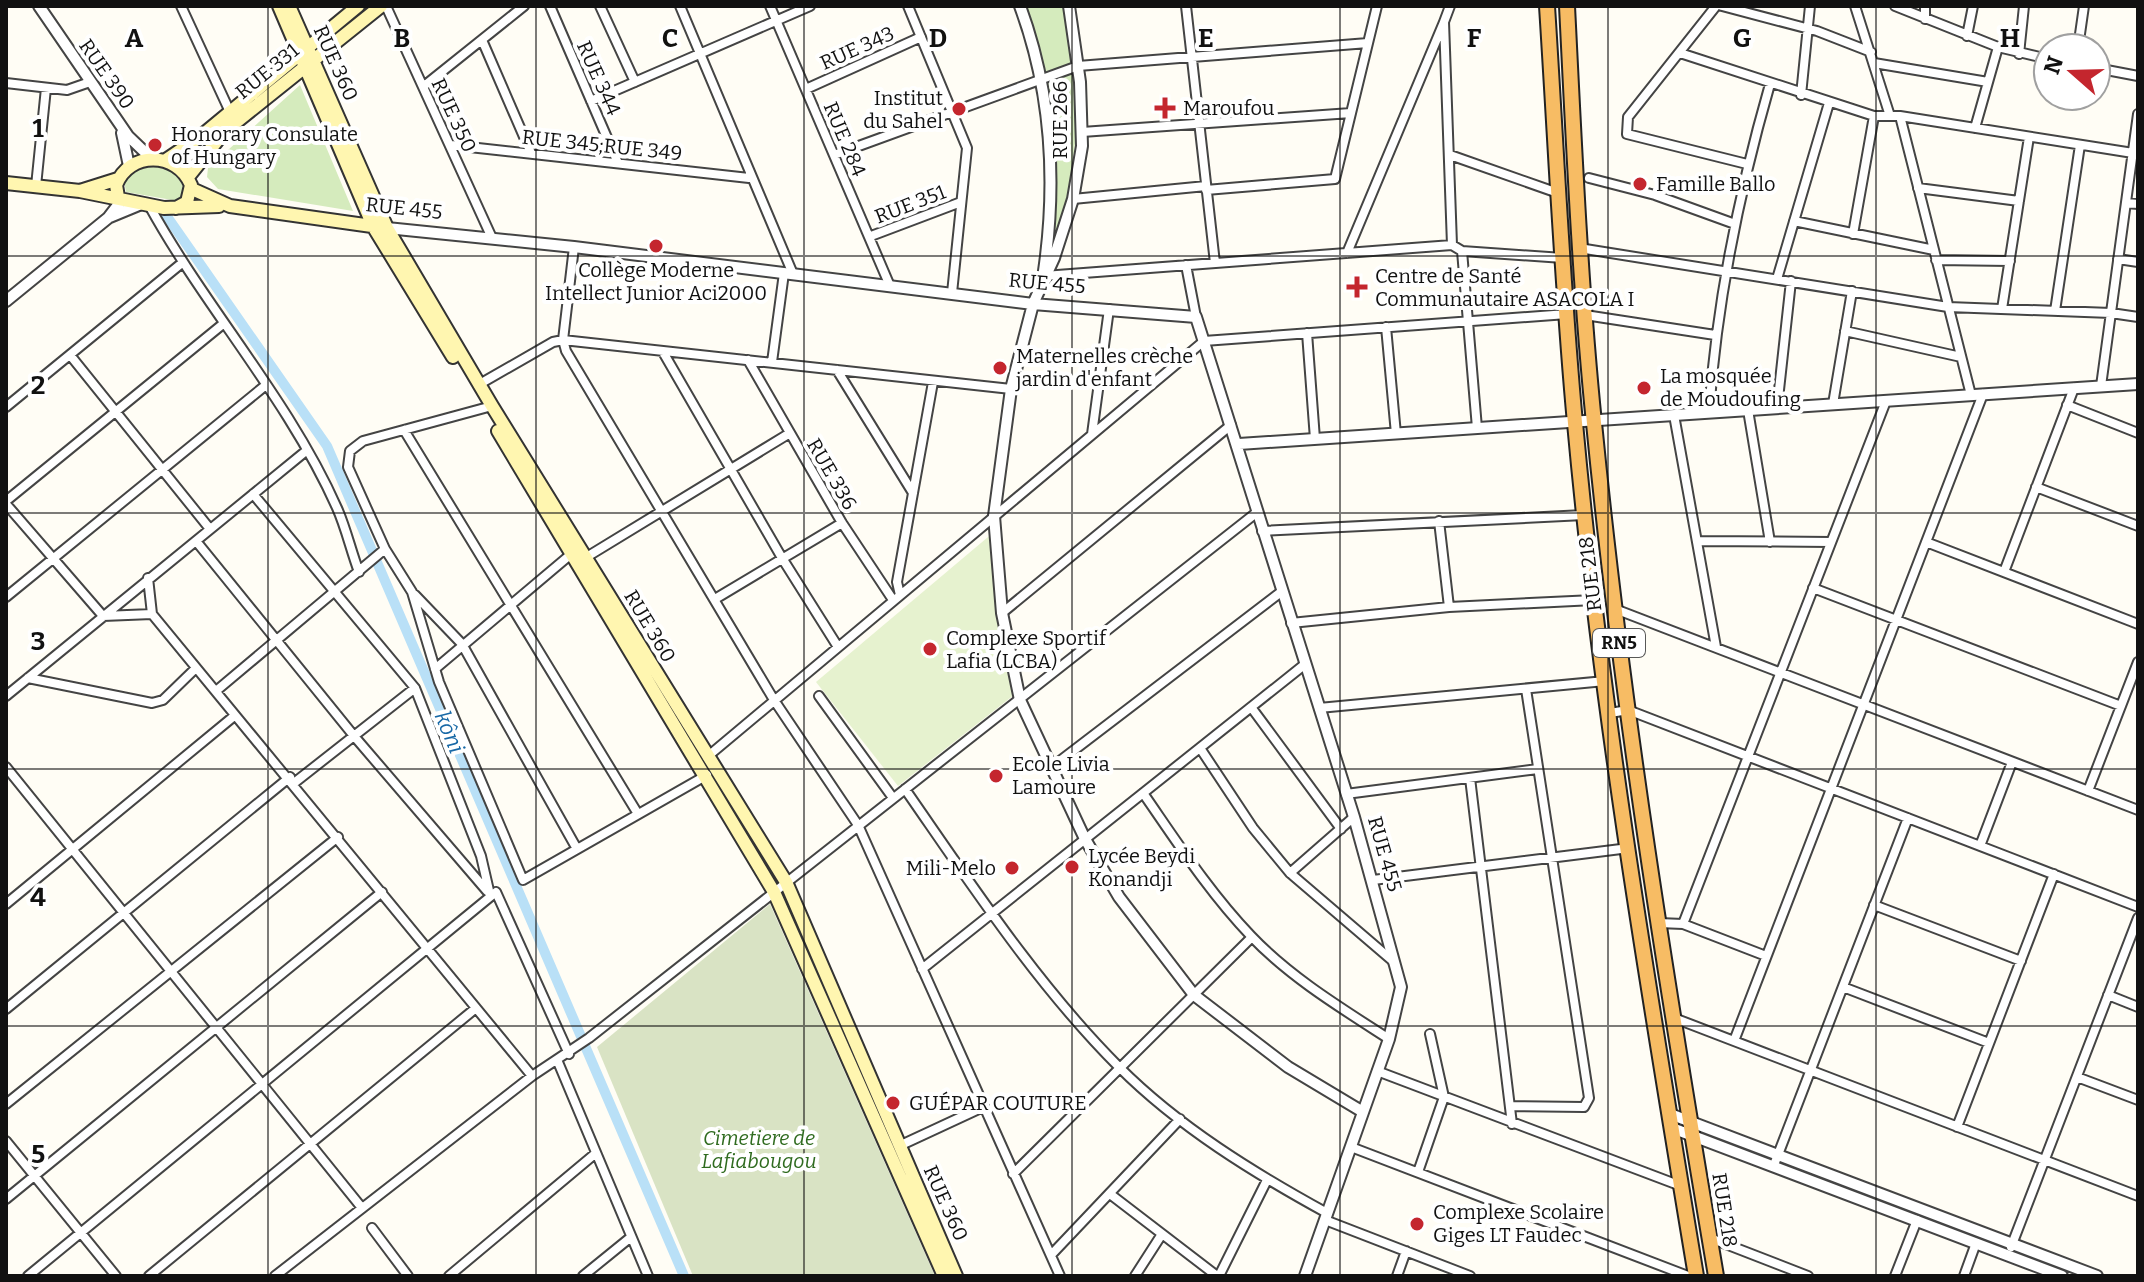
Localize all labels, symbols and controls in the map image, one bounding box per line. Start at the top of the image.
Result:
street label: RUE 343 [816,21,898,75]
street label: RUE 360 [309,22,363,104]
text: A [125,23,144,54]
text: B [394,23,410,54]
text: C [662,23,678,54]
text: D [929,23,947,54]
text: E [1198,23,1214,54]
text: F [1467,23,1482,54]
text: G [1733,23,1752,54]
text: H [2000,23,2020,54]
north arrow [2032,32,2112,112]
street label: RUE 390 [74,34,140,114]
street label: RUE 344 [572,37,626,119]
street label: RUE 331 [230,38,304,104]
text: N [2038,53,2069,78]
street label: RUE 350 [426,74,482,156]
street label: RUE 266 [1048,81,1072,159]
place label: Institut du Sahel [863,86,943,133]
place label: Maroufou [1183,96,1274,120]
marker: Maroufou [1154,97,1176,119]
street label: RUE 284 [819,98,872,180]
marker: Institut du Sahel [950,100,968,118]
text: 1 [32,113,44,144]
place label: Honorary Consulate of Hungary [171,122,358,169]
street label: RUE 345;RUE 349 [521,125,683,165]
marker: Honorary Consulate of Hungary [146,136,164,154]
place label: Famille Ballo [1656,172,1775,196]
marker: Famille Ballo [1631,175,1649,193]
street label: RUE 351 [871,180,949,228]
street label: RUE 455 [364,192,444,224]
marker: Collège Moderne Intellect Junior Aci2000 [647,237,665,255]
place label: Collège Moderne Intellect Junior Aci2000 [545,258,767,305]
place label: Centre de Santé Communautaire ASACOLA I [1375,264,1634,311]
street label: RUE 455 [1008,268,1086,298]
marker: Centre de Santé Communautaire ASACOLA I [1346,276,1368,298]
place label: Maternelles crèche jardin d'enfant [1015,344,1193,392]
marker: Maternelles crèche jardin d'enfant [991,359,1009,377]
place label: La mosquée de Moudoufing [1660,364,1801,411]
text: 2 [31,370,45,401]
marker: La mosquée de Moudoufing [1635,379,1653,397]
street label: RUE 336 [802,434,862,514]
street label: RUE 218 [1574,535,1606,613]
street label: RUE 360 [619,586,681,666]
text: 3 [31,626,45,657]
place label: Complexe Sportif Lafia (LCBA) [946,626,1108,673]
road number: RN5 [1593,629,1645,657]
marker: Complexe Sportif Lafia (LCBA) [921,640,939,658]
water label: kôni [429,707,470,757]
place label: Ecole Livia Lamoure [1012,752,1110,799]
marker: Ecole Livia Lamoure [987,767,1005,785]
street label: RUE 455 [1363,814,1407,894]
place label: Lycée Beydi Konandji [1088,844,1195,892]
place label: Mili-Melo [906,856,996,880]
marker: Lycée Beydi Konandji [1063,858,1081,876]
marker: Mili-Melo [1003,859,1021,877]
text: 4 [30,882,46,913]
place label: GUÉPAR COUTURE [909,1091,1087,1115]
marker: GUÉPAR COUTURE [884,1094,902,1112]
park label: Cimetiere de Lafiabougou [701,1126,817,1173]
text: 5 [31,1139,45,1170]
street label: RUE 360 [919,1162,973,1244]
street label: RUE 218 [1707,1171,1743,1249]
place label: Complexe Scolaire Giges LT Faudec [1433,1200,1604,1247]
marker: Complexe Scolaire Giges LT Faudec [1408,1215,1426,1233]

